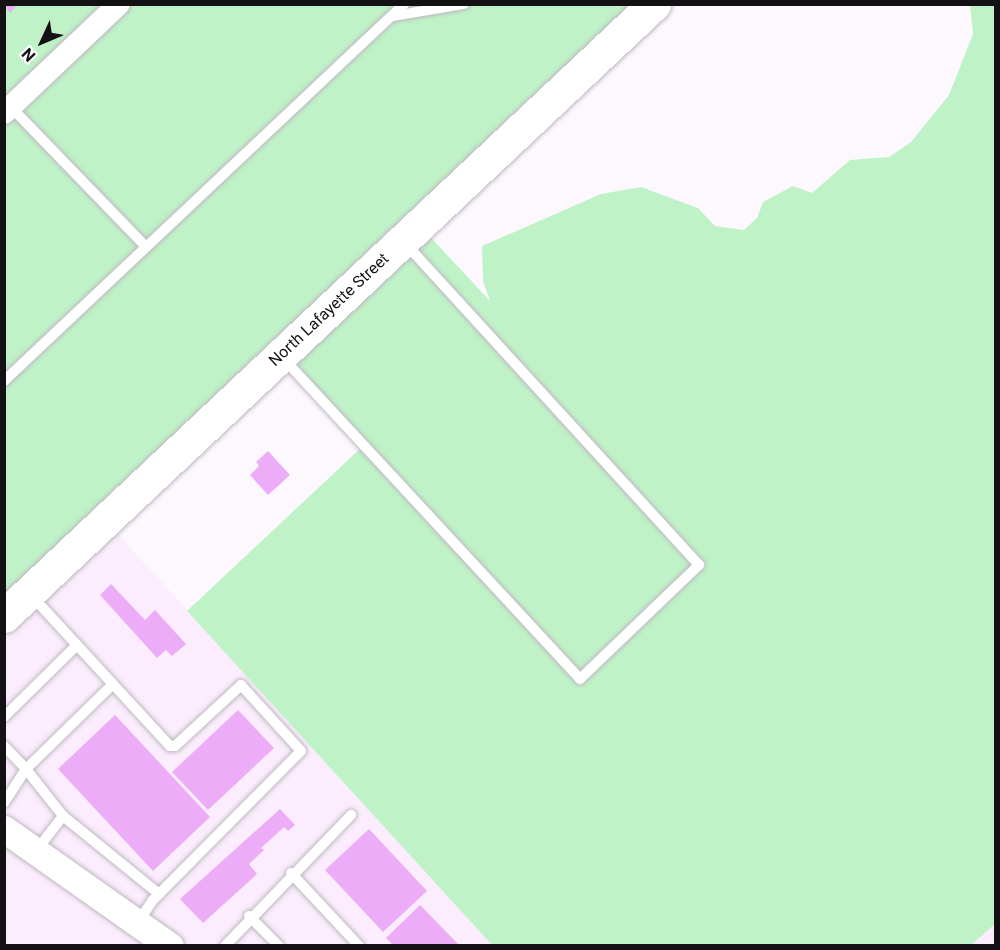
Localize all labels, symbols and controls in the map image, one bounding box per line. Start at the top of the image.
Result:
north arrow [12,12,72,72]
text: N [18,44,39,66]
street label: North Lafayette Street [265,249,393,371]

